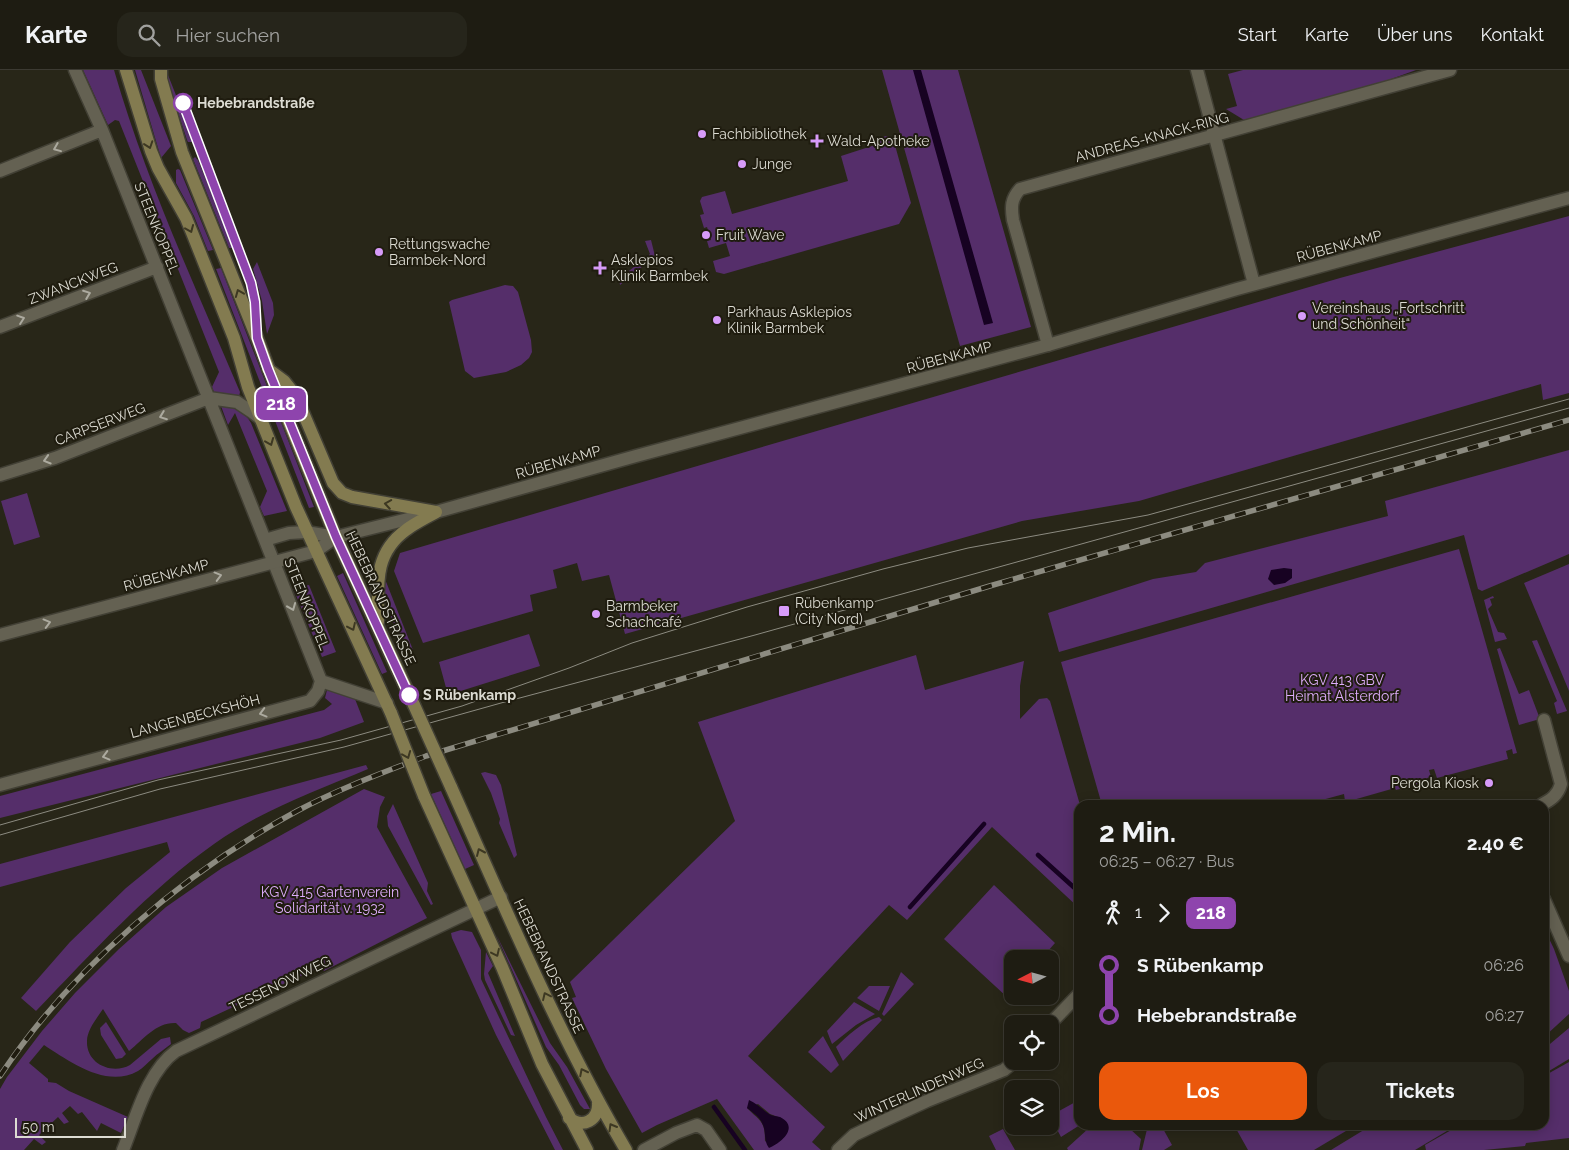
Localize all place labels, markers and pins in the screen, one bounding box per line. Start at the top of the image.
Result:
marker: Hebebrandstraße [173,93,193,113]
place label: Hebebrandstraße [197,95,315,111]
place label: Fachbibliothek [712,126,807,142]
marker: Fachbibliothek [696,128,708,140]
place label: Wald-Apotheke [827,133,930,149]
marker: Wald-Apotheke [811,135,823,147]
place label: Junge [752,156,792,172]
marker: Junge [736,158,748,170]
place label: Fruit Wave [716,227,785,243]
marker: Fruit Wave [700,229,712,241]
place label: Rettungswache Barmbek-Nord [389,236,490,268]
marker: Rettungswache Barmbek-Nord [373,246,385,258]
place label: Asklepios Klinik Barmbek [611,252,709,284]
marker: Asklepios Klinik Barmbek [593,261,607,275]
place label: Vereinshaus „Fortschritt und Schönheit“ [1312,300,1465,332]
place label: Parkhaus Asklepios Klinik Barmbek [727,304,852,336]
marker: Vereinshaus „Fortschritt und Schönheit“ [1296,310,1308,322]
marker: Parkhaus Asklepios Klinik Barmbek [711,314,723,326]
place label: Rübenkamp (City Nord) [795,595,874,627]
place label: Barmbeker Schachcafé [606,598,682,630]
marker: Rübenkamp (City Nord) [777,604,791,618]
marker: Barmbeker Schachcafé [590,608,602,620]
marker: S Rübenkamp [399,685,419,705]
place label: S Rübenkamp [423,687,516,703]
place label: Pergola Kiosk [1391,775,1480,791]
marker: Pergola Kiosk [1483,777,1495,789]

